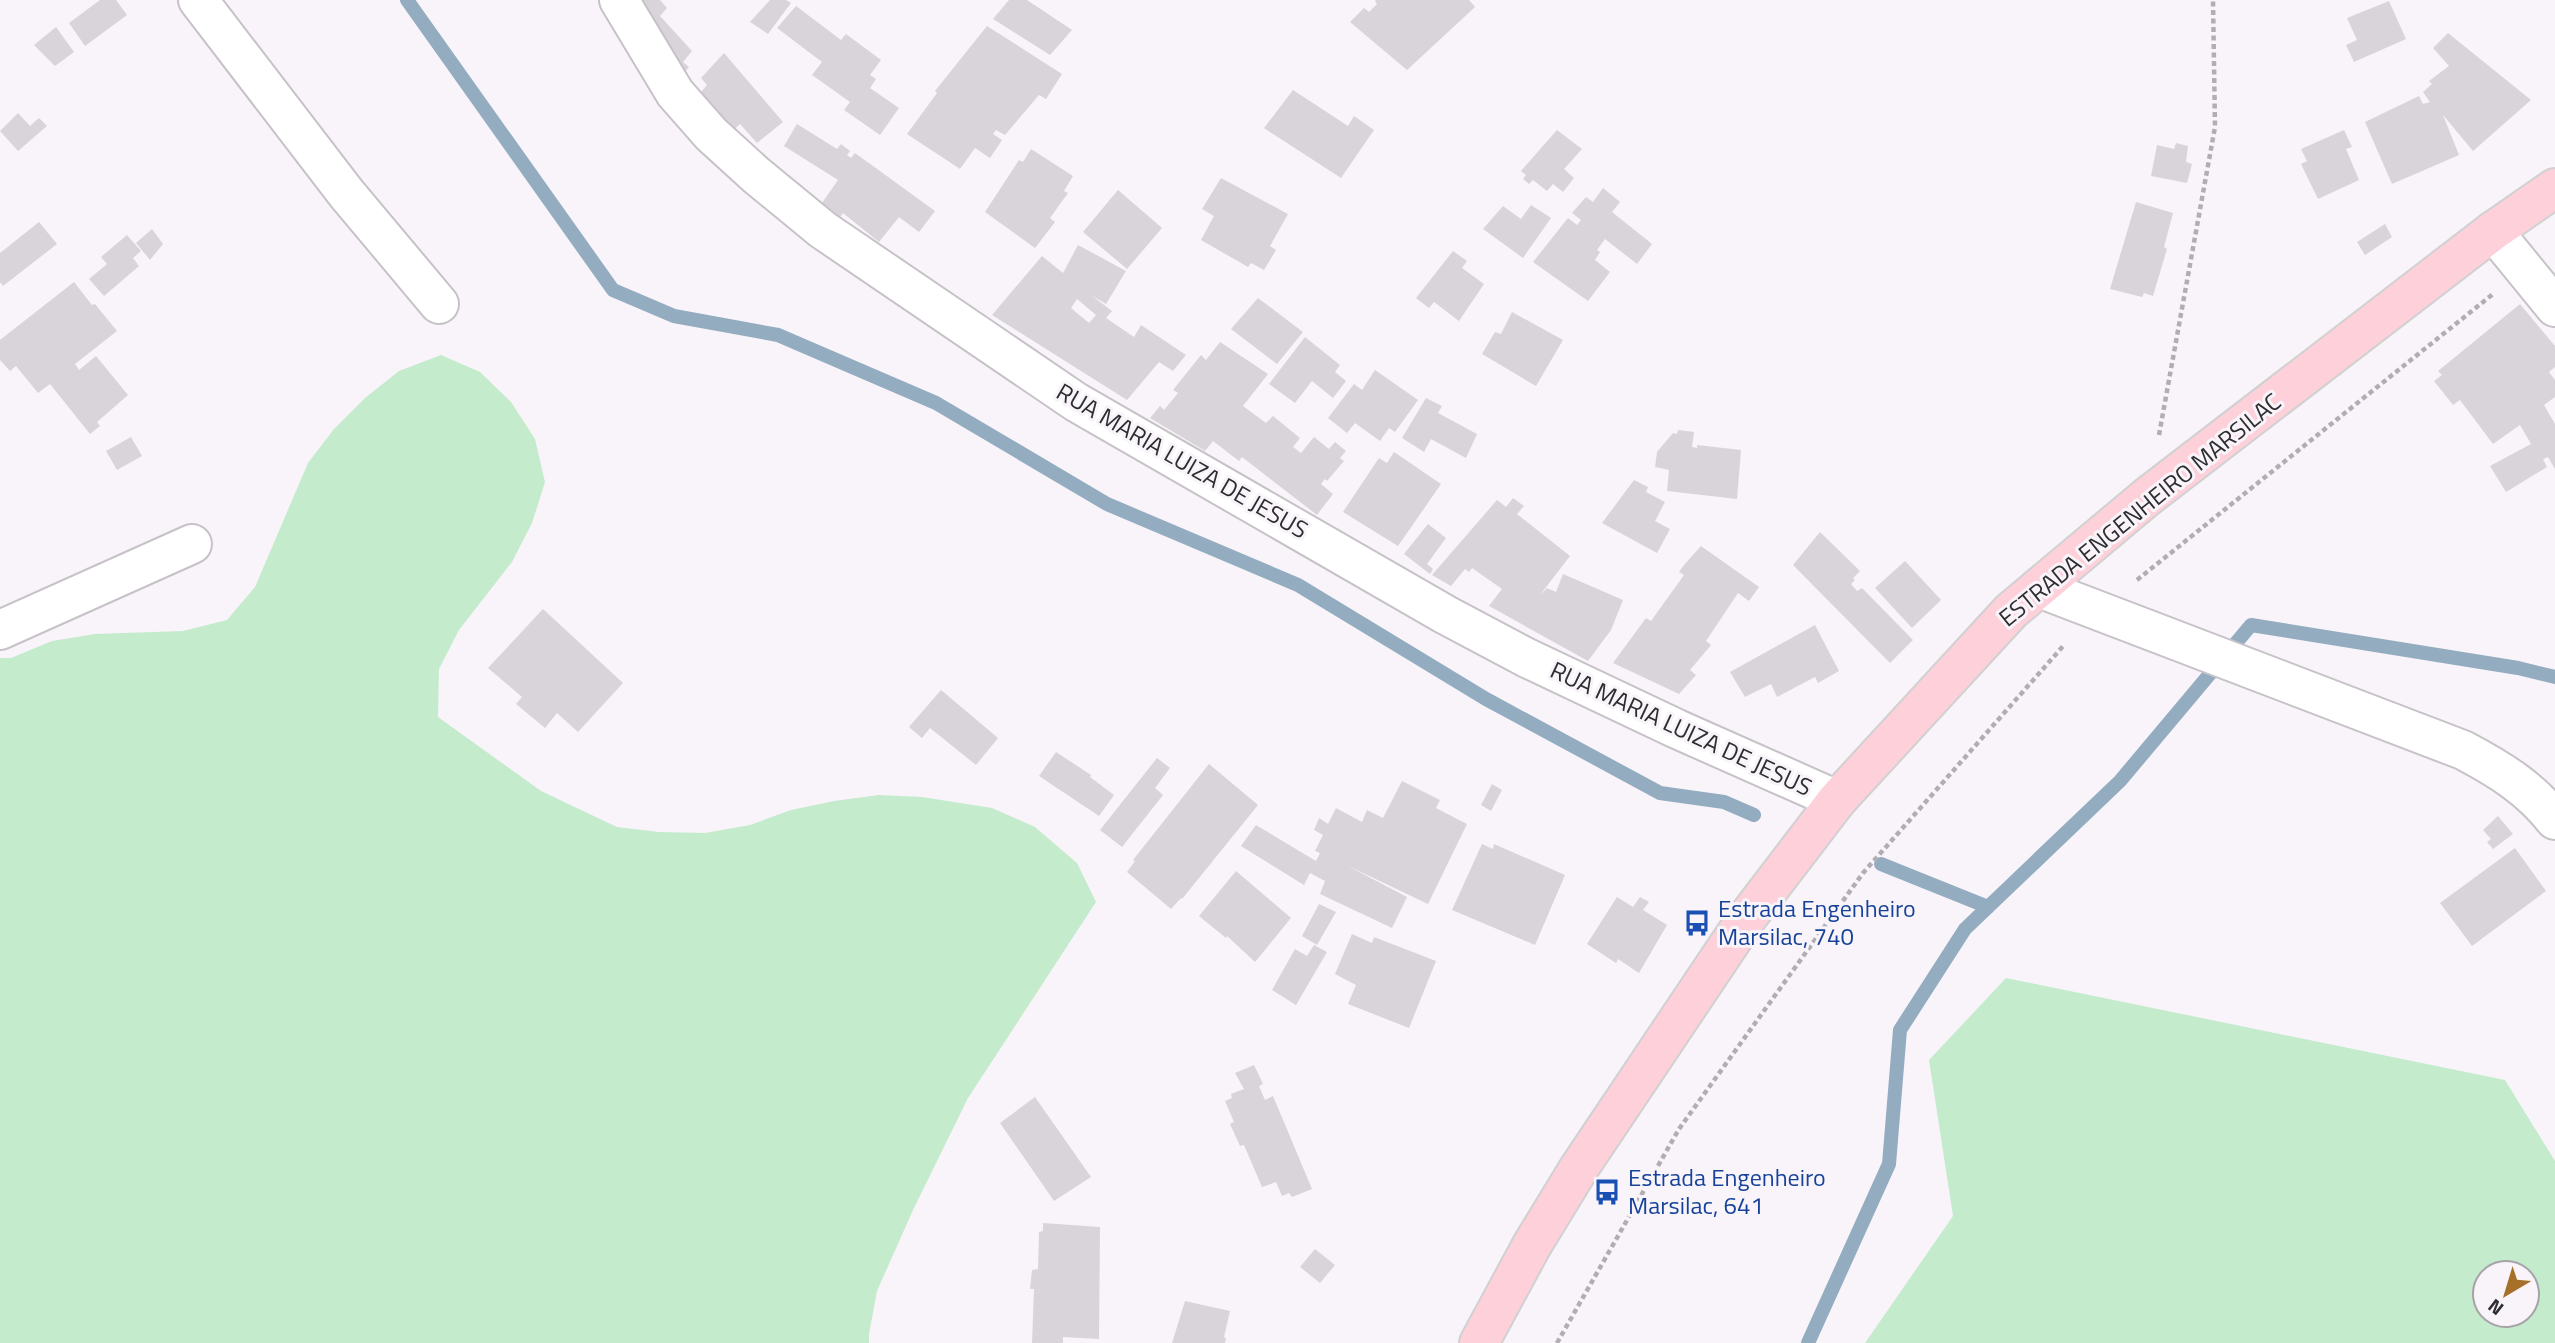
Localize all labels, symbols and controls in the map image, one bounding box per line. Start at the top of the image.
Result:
street label: RUA MARIA LUIZA DE JESUS [1050,373,1315,547]
street label: ESTRADA ENGENHEIRO MARSILAC [1990,384,2288,635]
street label: RUA MARIA LUIZA DE JESUS [1545,652,1818,805]
place label: Estrada Engenheiro Marsilac, 740 [1718,890,1916,954]
bus stop icon: Estrada Engenheiro Marsilac, 740 [1682,908,1712,938]
place label: Estrada Engenheiro Marsilac, 641 [1628,1159,1826,1223]
bus stop icon: Estrada Engenheiro Marsilac, 641 [1592,1177,1622,1207]
north arrow [2471,1259,2541,1329]
text: N [2481,1292,2509,1323]

